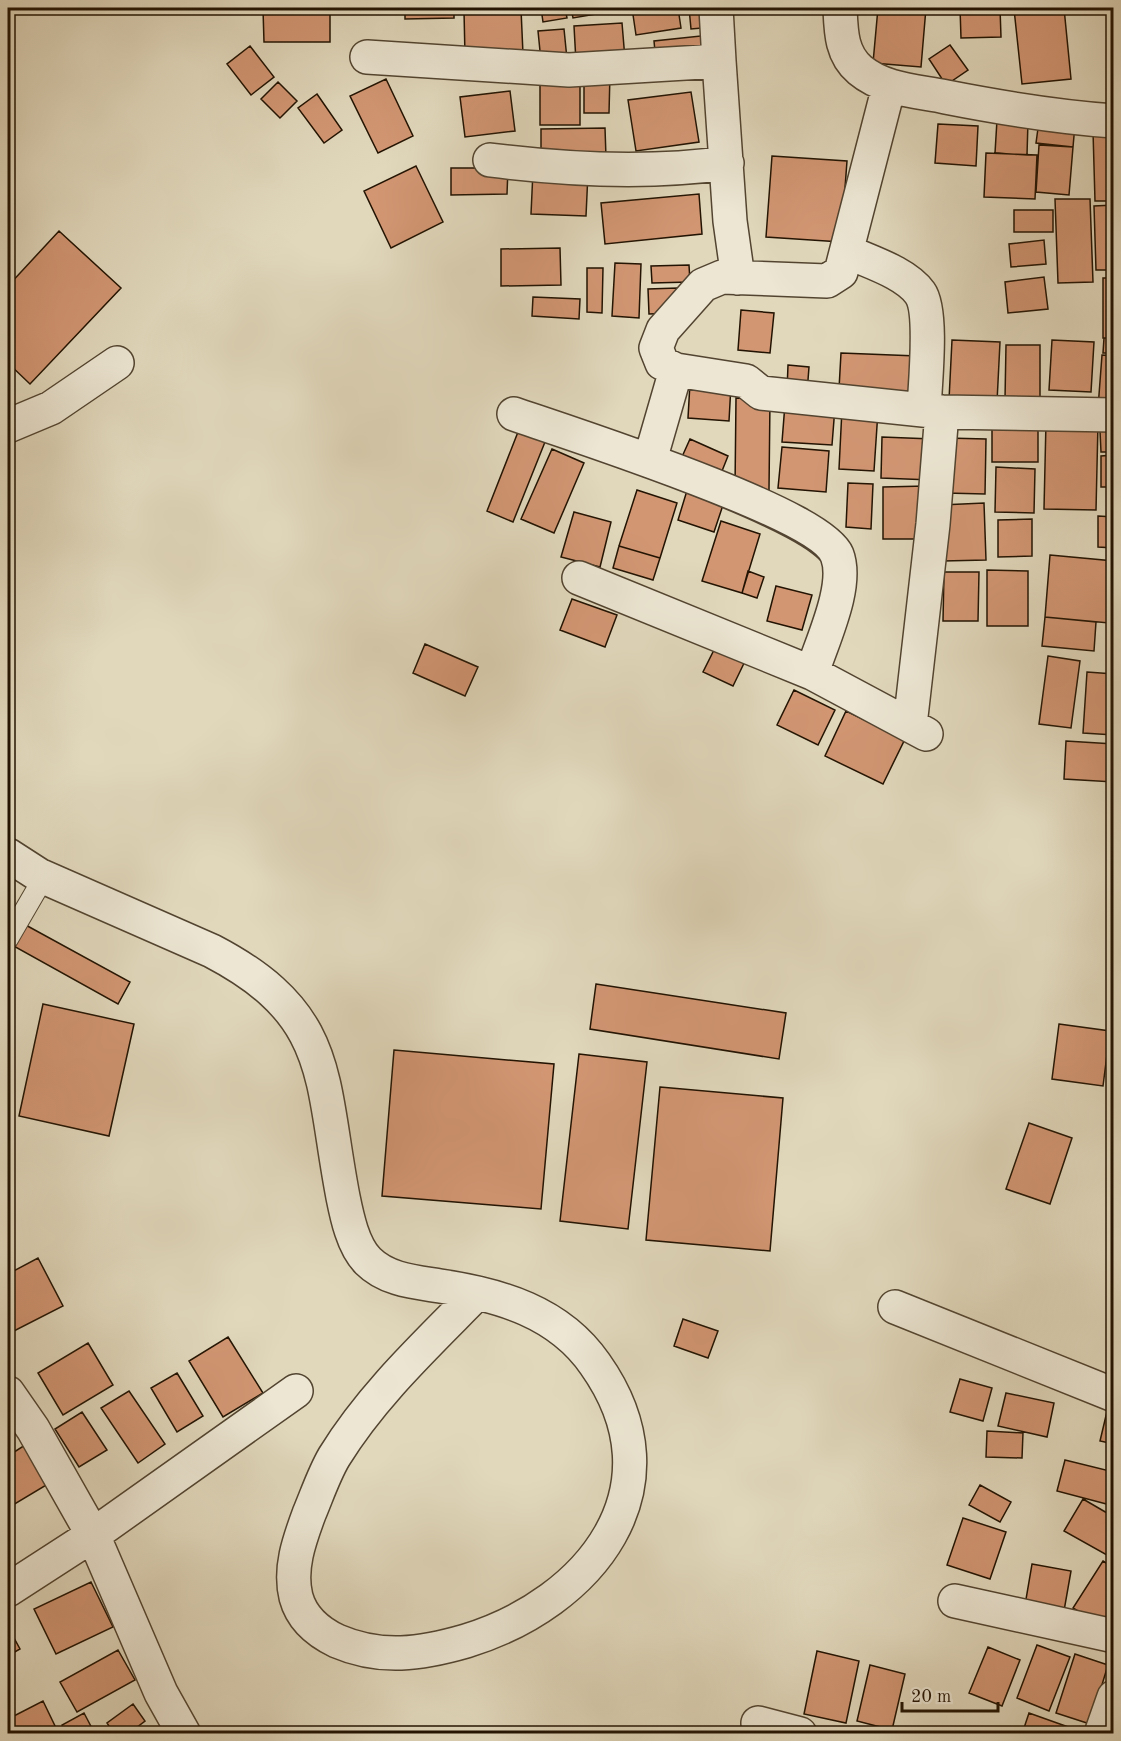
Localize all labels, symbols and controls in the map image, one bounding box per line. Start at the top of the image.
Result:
scale bar [902,1675,998,1713]
text: 20 m [911,1688,951,1706]

